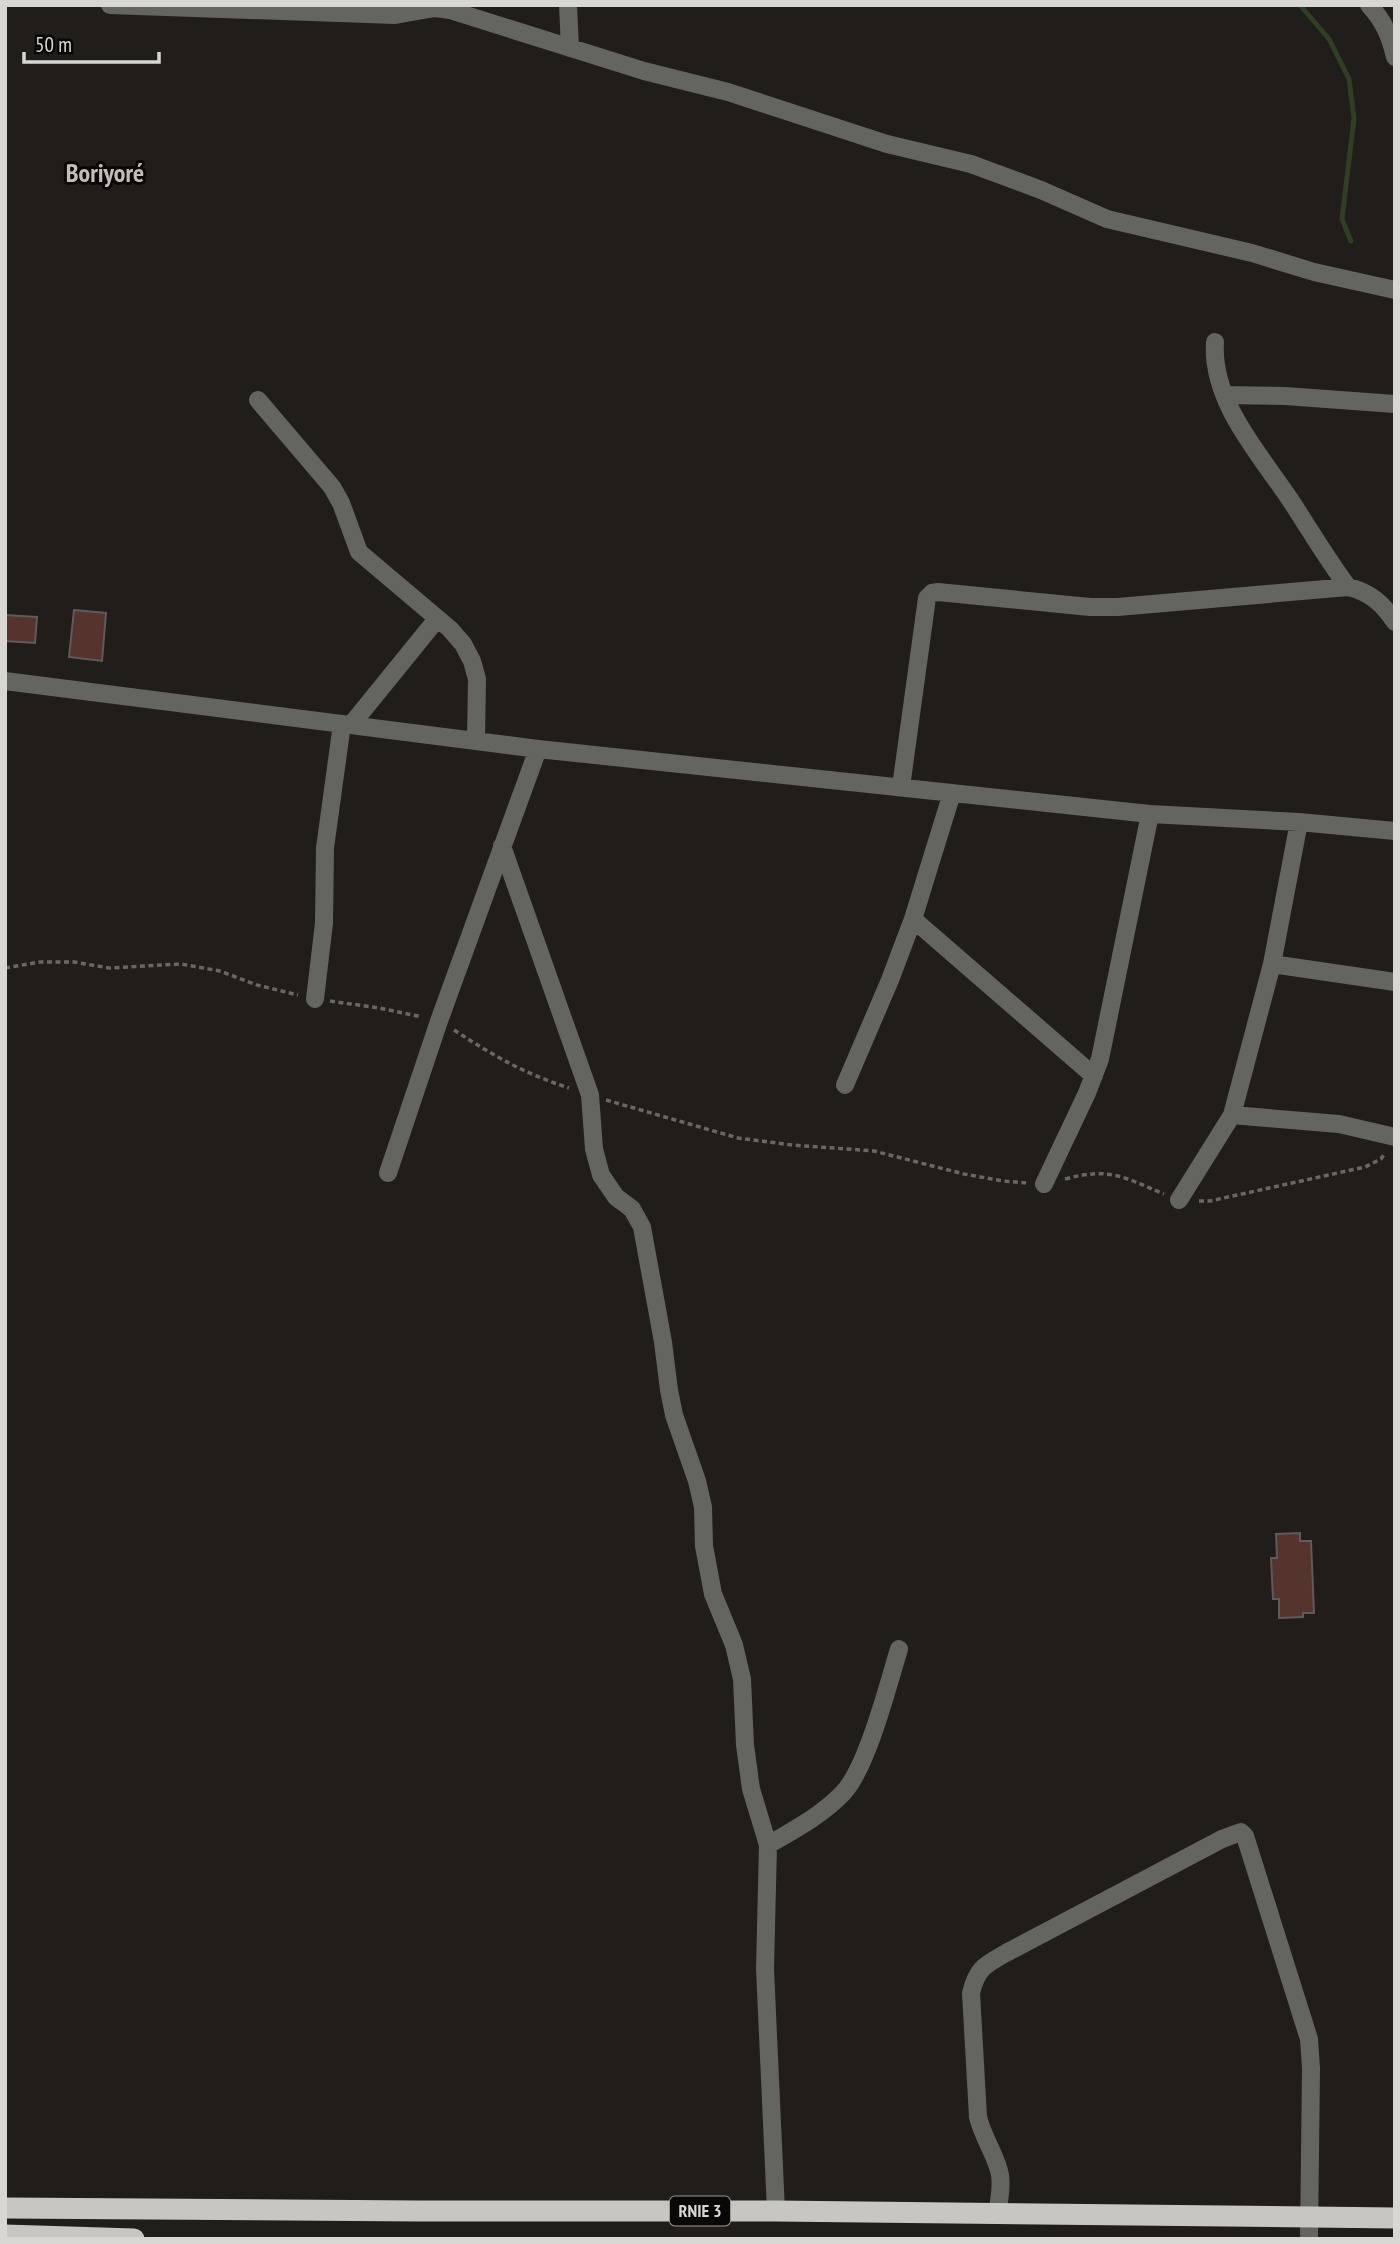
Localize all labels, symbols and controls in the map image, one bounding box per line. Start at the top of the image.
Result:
scale bar [24,21,159,65]
text: 50 m [35,31,72,58]
district label: Boriyoré [66,156,144,189]
road number: RNIE 3 [670,2196,730,2225]

